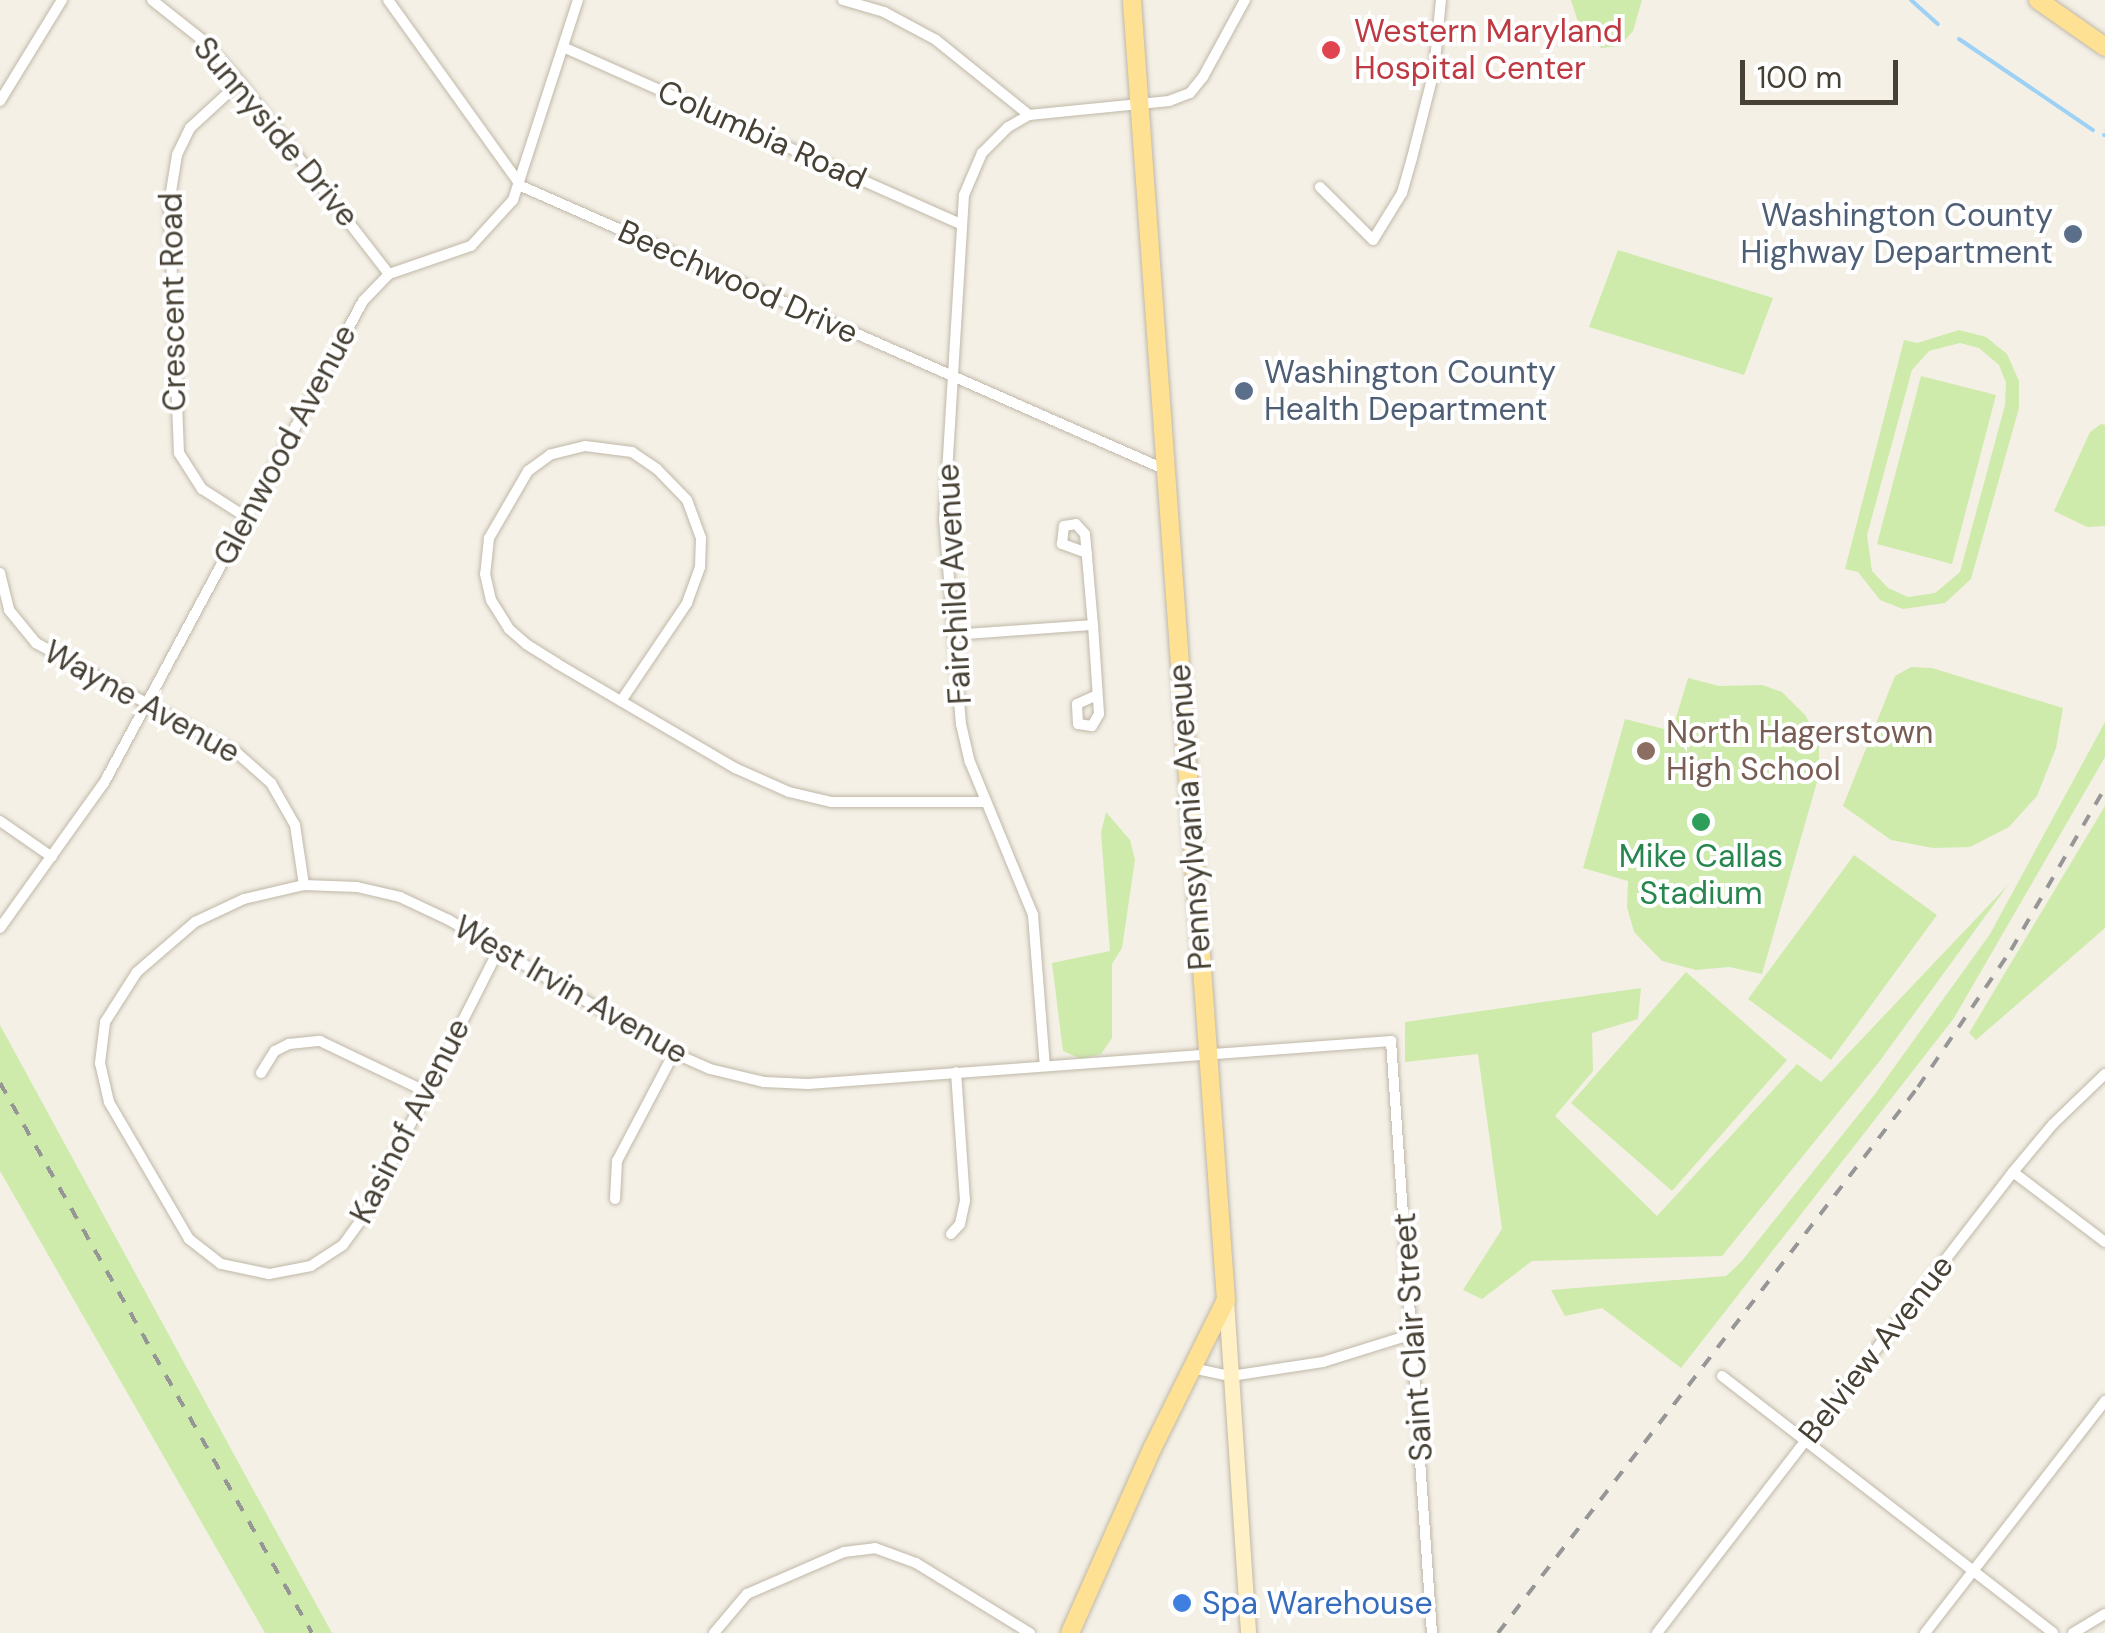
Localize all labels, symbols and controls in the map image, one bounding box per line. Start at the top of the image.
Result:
place label: Western Maryland Hospital Center [1354,13,1623,88]
street label: Sunnyside Drive [185,29,367,235]
marker: Western Maryland Hospital Center [1318,37,1344,63]
scale bar [1745,40,1902,102]
text: 100 m [1757,58,1842,97]
street label: Columbia Road [652,72,872,198]
street label: Crescent Road [152,192,194,412]
place label: Washington County Highway Department [1741,197,2053,272]
street label: Beechwood Drive [612,212,864,352]
marker: Washington County Highway Department [2062,223,2084,245]
street label: Glenwood Avenue [205,318,365,572]
place label: Washington County Health Department [1264,354,1556,429]
marker: Washington County Health Department [1233,380,1255,402]
street label: Fairchild Avenue [929,463,979,705]
street label: Wayne Avenue [37,632,247,772]
street label: Pennsylvania Avenue [1160,663,1220,971]
place label: North Hagerstown High School [1666,714,1933,789]
marker: North Hagerstown High School [1635,740,1657,762]
marker: Mike Callas Stadium [1690,811,1712,833]
place label: Mike Callas Stadium [1619,838,1783,913]
street label: West Irvin Avenue [447,908,695,1072]
street label: Kasinof Avenue [342,1012,478,1230]
street label: Saint Clair Street [1385,1211,1441,1463]
street label: Belview Avenue [1791,1247,1961,1451]
place label: Spa Warehouse [1202,1584,1433,1622]
marker: Spa Warehouse [1171,1592,1193,1614]

